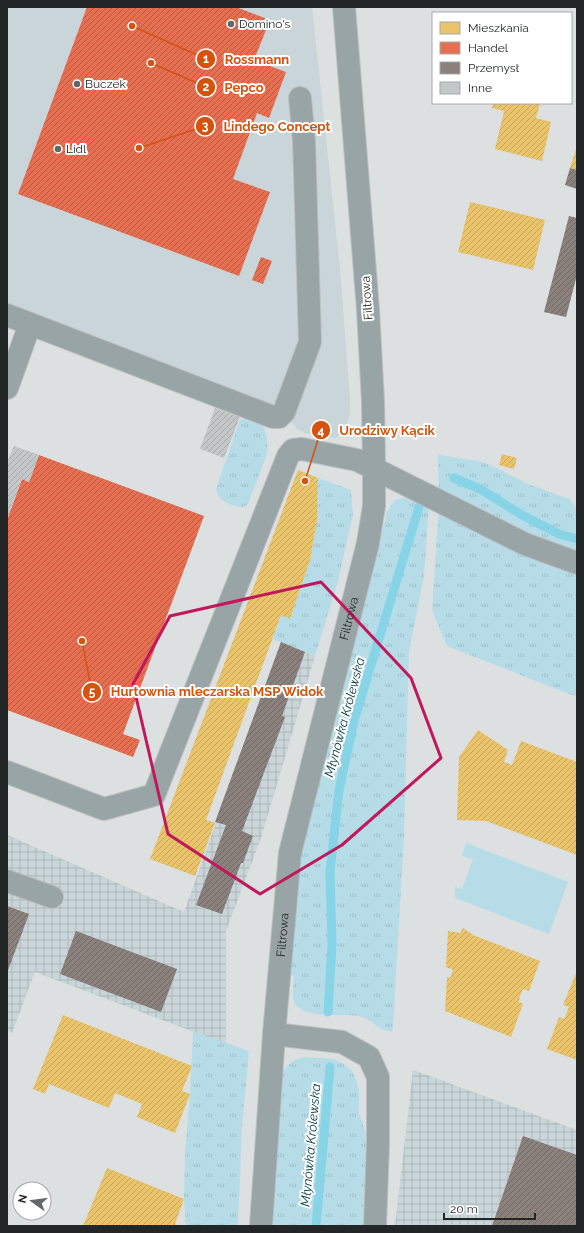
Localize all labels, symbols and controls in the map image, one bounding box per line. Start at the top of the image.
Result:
legend [432,12,572,104]
place label: Domino's [239,17,291,31]
marker: Domino's [226,19,236,29]
text: Mieszkania [468,21,529,35]
text: Handel [468,41,509,55]
callout: Rossmann [196,47,297,72]
text: 1 [203,52,209,66]
text: Rossmann [225,52,289,67]
text: Przemysł [468,61,520,75]
callout: Pepco [196,75,271,100]
place label: Buczek [85,77,127,91]
marker: Buczek [72,79,82,89]
text: 2 [203,80,210,94]
text: Pepco [224,80,264,95]
text: Inne [468,81,492,95]
callout: Lindego Concept [195,114,338,139]
text: 3 [202,119,209,133]
text: Lindego Concept [224,119,331,134]
place label: Lidl [66,142,87,156]
marker: Lidl [53,144,63,154]
street label: Filtrowa [358,276,376,320]
callout: Urodziwy Kącik [311,418,443,443]
text: Urodziwy Kącik [339,423,435,438]
text: 4 [318,424,325,438]
street label: Filtrowa [337,595,361,642]
water label: Młynówka Królewska [321,655,368,779]
callout: Hurtownia mleczarska MSP Widok [82,679,331,704]
text: Hurtownia mleczarska MSP Widok [111,684,324,699]
text: 5 [89,685,96,699]
street label: Filtrowa [274,912,292,957]
water label: Młynówka Królewska [298,1083,323,1207]
north arrow [12,1181,52,1221]
text: N [15,1193,30,1204]
scale bar [444,1195,535,1221]
text: 20 m [450,1202,478,1216]

